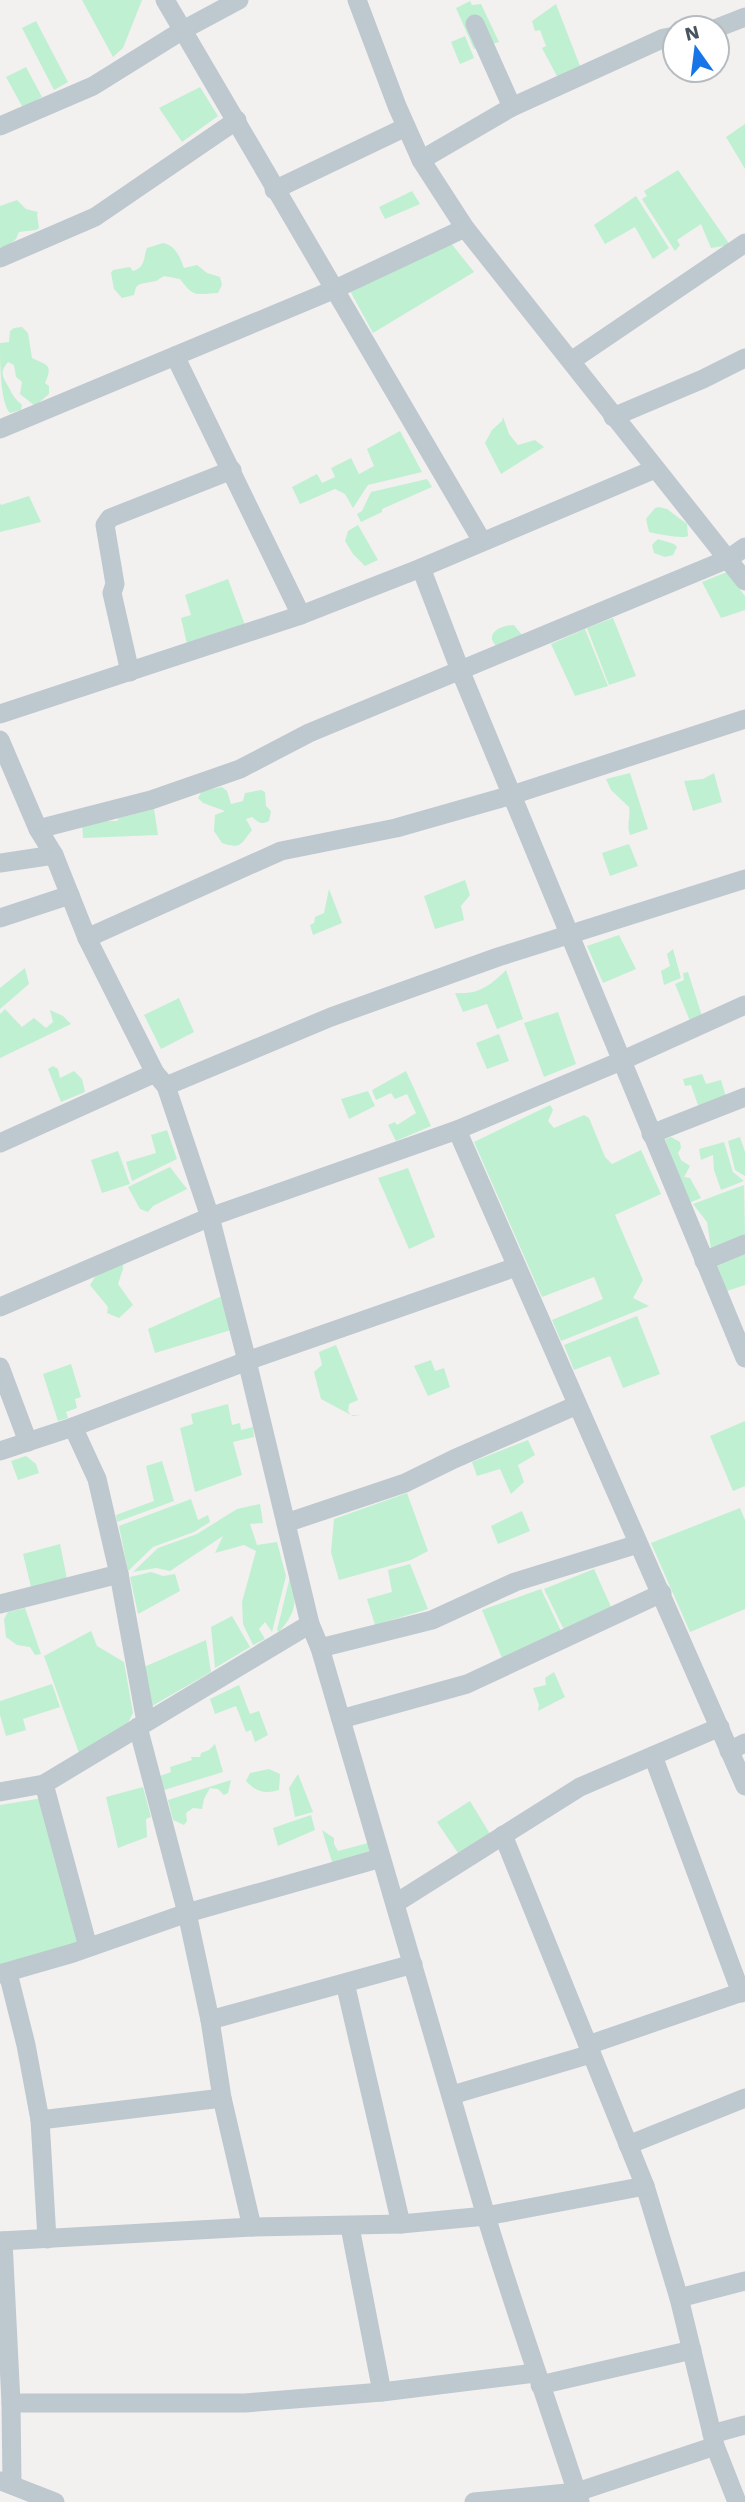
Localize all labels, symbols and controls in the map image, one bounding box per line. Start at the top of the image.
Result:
north arrow [661,14,731,84]
text: N [682,20,702,46]

